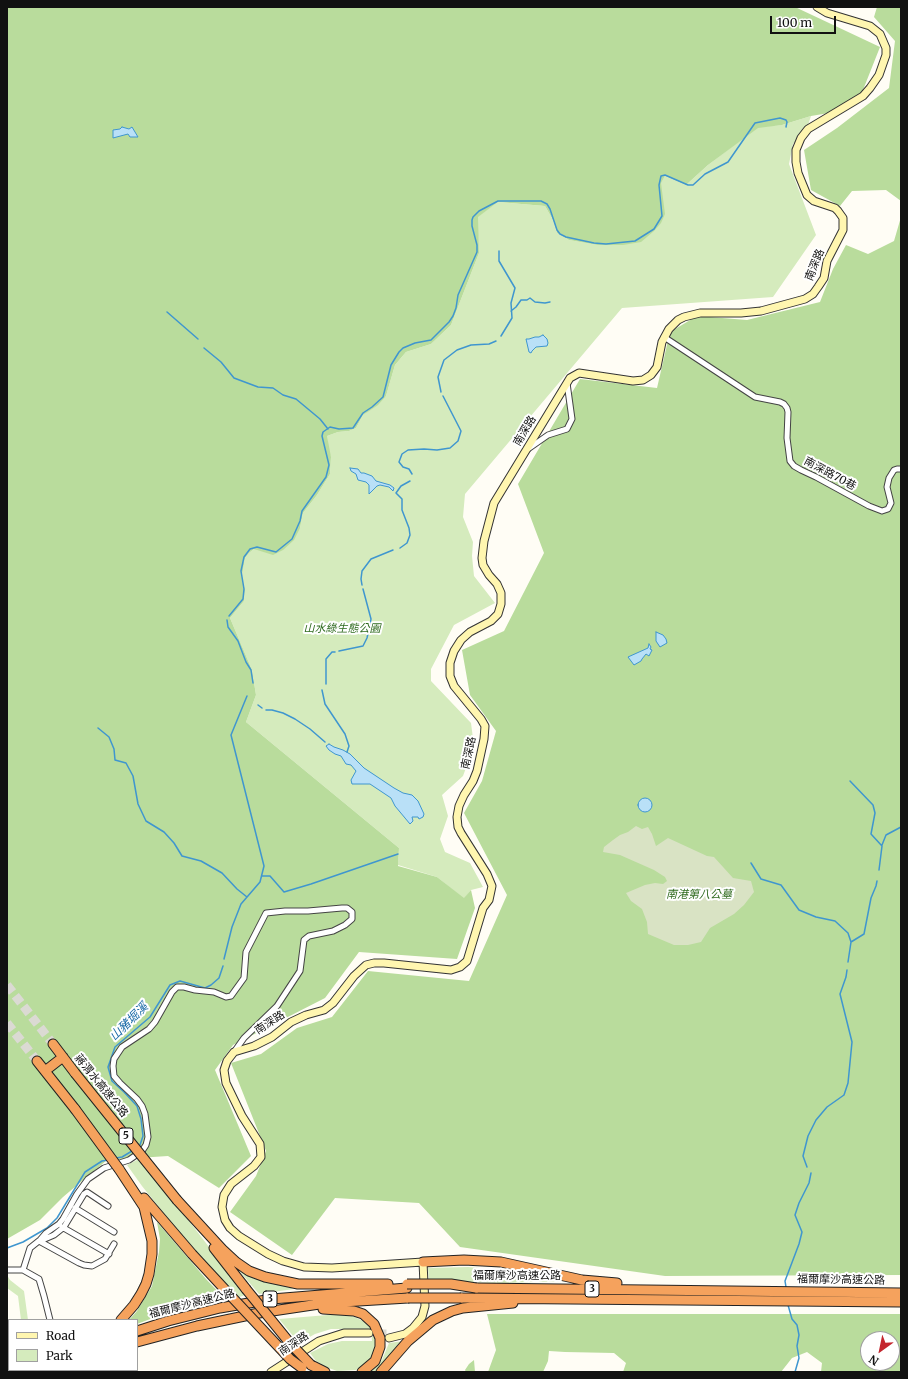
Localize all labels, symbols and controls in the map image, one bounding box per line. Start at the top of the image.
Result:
scale bar [772,8,838,34]
text: 100 m [777,15,812,30]
street label: 南深路 [803,247,827,283]
street label: 南深路 [511,413,539,449]
street label: 南深路70巷 [802,455,858,493]
park label: 山水綠生態公園 [304,622,380,636]
street label: 南深路 [459,735,479,771]
park label: 南港第八公墓 [666,888,732,902]
water label: 山豬堀溪 [107,1000,151,1044]
street label: 南深路 [253,1008,287,1038]
street label: 蔣渭水高速公路 [72,1052,130,1120]
road number: 5 [119,1128,133,1144]
street label: 福爾摩沙高速公路 [473,1269,561,1283]
street label: 福爾摩沙高速公路 [797,1273,885,1287]
road number: 3 [585,1281,599,1297]
street label: 福爾摩沙高速公路 [148,1287,236,1321]
road number: 3 [263,1291,277,1307]
legend [8,1319,138,1371]
text: Road [46,1328,75,1343]
street label: 南深路 [277,1329,311,1359]
north arrow [860,1331,900,1371]
text: Park [46,1348,73,1363]
text: N [867,1352,881,1368]

